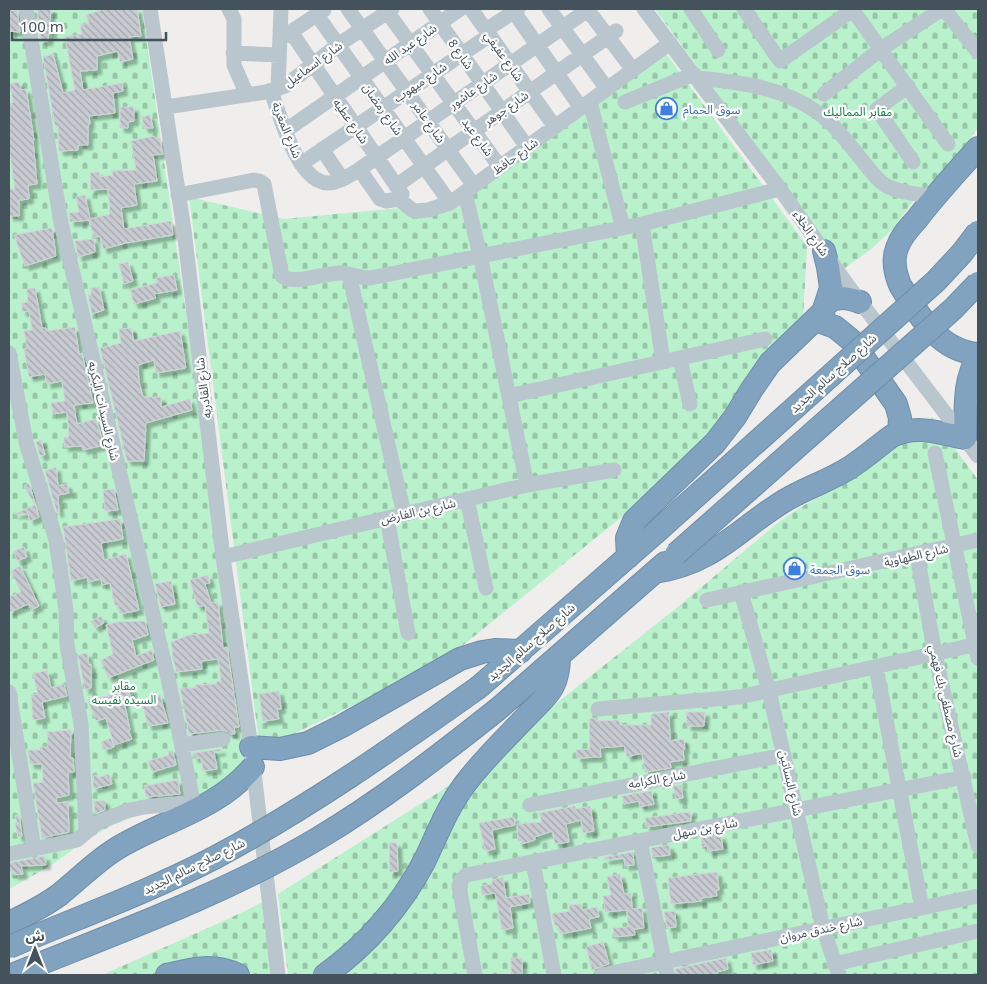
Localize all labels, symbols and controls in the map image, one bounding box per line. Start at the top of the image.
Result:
scale bar [12,10,166,42]
text: 100 m [20,16,64,36]
street label: شارع عبد الله [380,19,441,69]
street label: شارع عفيفي [479,27,528,86]
street label: شارع 8 [444,35,478,73]
street label: شارع اسماعيل [280,37,346,92]
street label: شارع ميهوب [390,58,451,107]
street label: شارع عاشور [445,67,501,114]
street label: شارع رمضان [358,80,407,139]
street label: شارع جوهر [479,86,532,131]
street label: شارع عطيه [328,95,373,147]
street label: شارع عامر [407,97,449,147]
shop icon: سوق الحمام [655,97,679,121]
street label: شارع المغرية [267,99,306,161]
place label: سوق الحمام [683,101,740,119]
park label: مقابر المماليك [824,103,892,120]
street label: شارع عيد [458,114,498,160]
street label: شارع حافظ [489,134,542,179]
street label: شارع الخلاء [788,207,833,260]
street label: شارع صلاح سالم الجديد [786,329,881,417]
street label: شارع القادريه [191,357,216,419]
street label: شارع السيدات البكريه [83,360,124,463]
street label: شارع بن الفارض [379,494,458,529]
street label: شارع الطهاوية [882,539,950,572]
shop icon: سوق الجمعة [782,557,806,581]
place label: سوق الجمعة [810,561,870,578]
street label: شارع صلاح سالم الجديد [483,599,579,686]
street label: شارع مصطفى بك فهمي [923,643,967,759]
park label: مقابر السيده نفيسه [92,677,156,708]
street label: شارع البساتين [774,748,807,818]
street label: شارع الكرامه [627,766,687,793]
street label: شارع بن سهل [671,813,739,844]
street label: شارع صلاح سالم الجديد [140,834,248,899]
street label: شارع خندق مروان [778,912,864,947]
north arrow [10,924,60,974]
text: ش [25,926,45,945]

